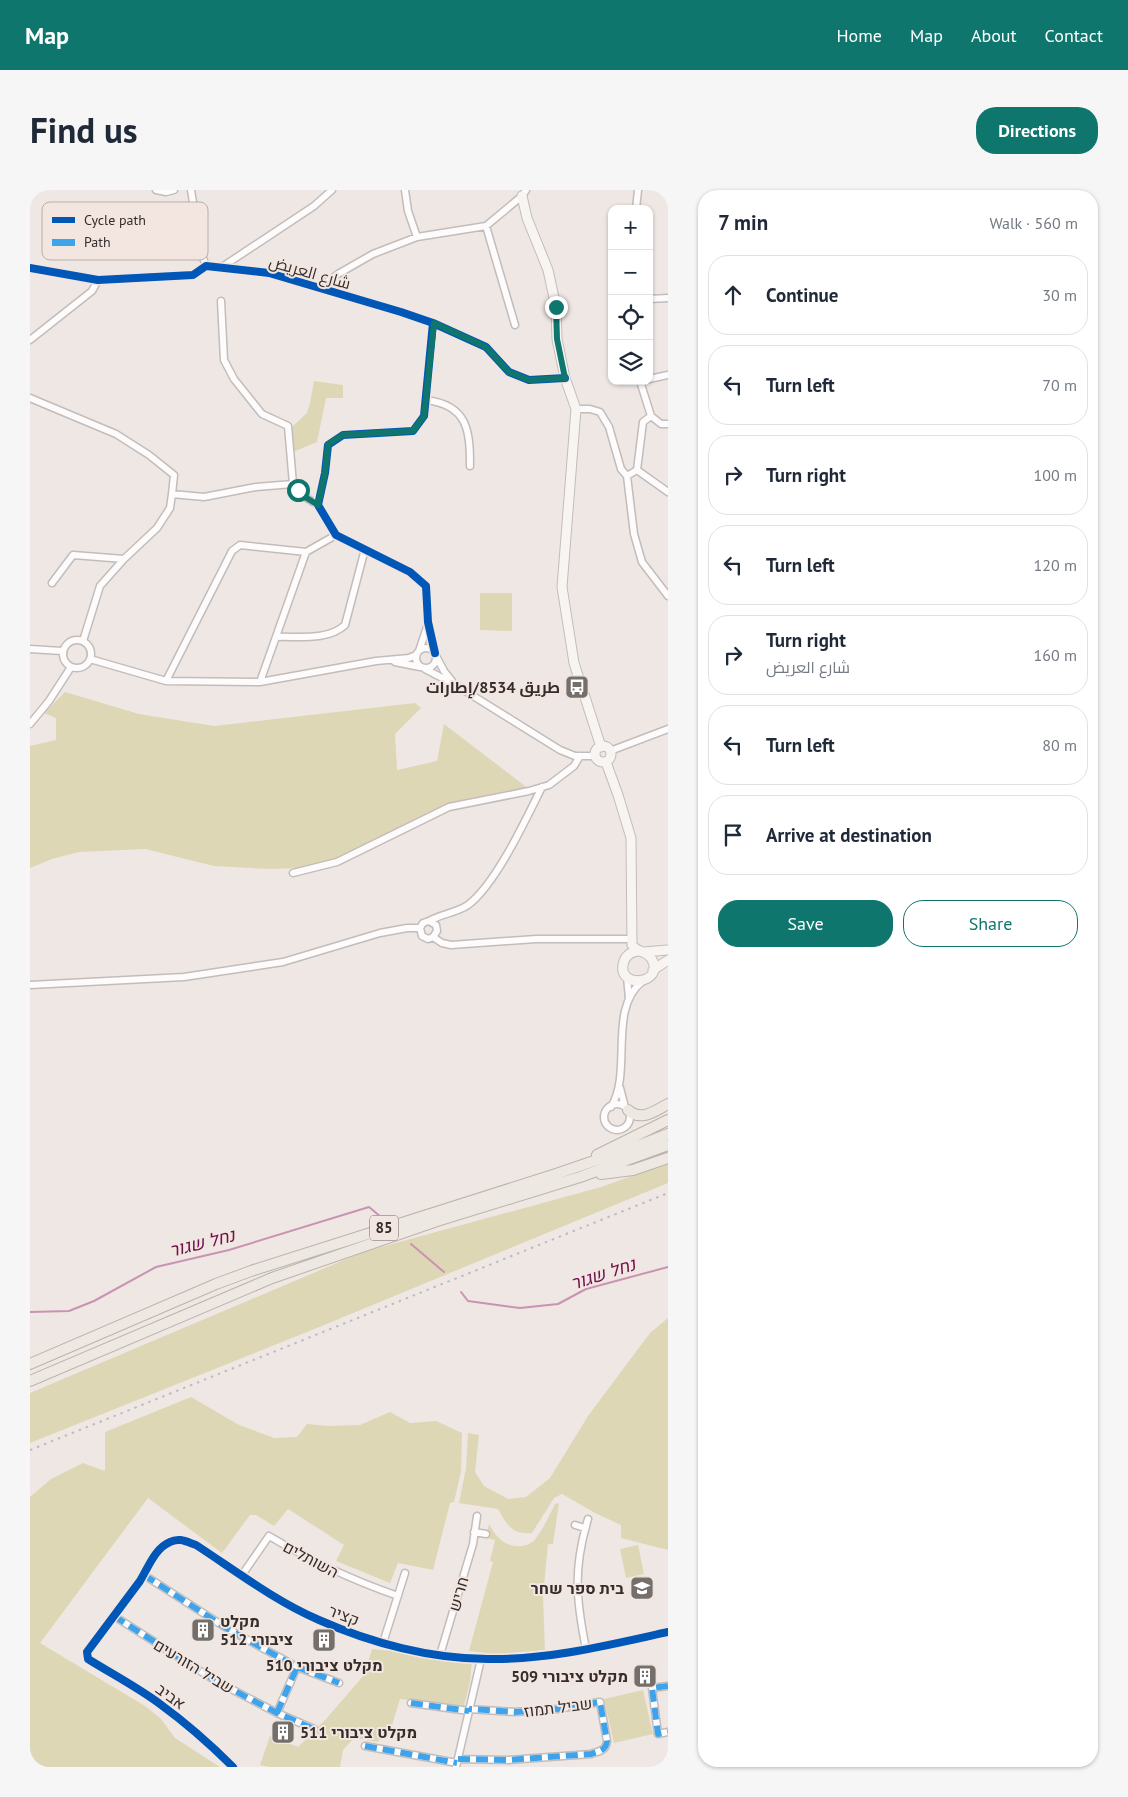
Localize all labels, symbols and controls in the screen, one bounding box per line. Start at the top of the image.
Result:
text: Map [25,20,69,51]
text: Home [836,24,882,47]
text: Map [910,24,943,47]
text: About [971,24,1017,47]
text: Contact [1045,24,1103,47]
text: Find us [30,107,138,153]
button: Directions [976,107,1098,154]
legend [42,202,208,260]
map controls [608,205,653,385]
button: + [608,205,653,250]
text: 7 min [718,209,768,236]
text: Cycle path [84,211,146,229]
text: Walk · 560 m [989,213,1078,233]
text: Path [84,233,111,251]
button: − [608,250,653,295]
street label: شارع العريض [266,251,353,295]
icon: ahead [719,281,747,309]
text: Continue [766,283,838,307]
text: 30 m [1042,285,1077,305]
button: locate [608,295,653,340]
route end [545,296,568,319]
button: layers [608,340,653,385]
icon: left [719,371,747,399]
text: Turn left [766,373,835,397]
text: 70 m [1042,375,1077,395]
icon: right [719,461,747,489]
text: Turn right [766,463,846,487]
text: 100 m [1034,465,1077,485]
route start [287,479,310,502]
icon: left [719,551,747,579]
text: Turn left [766,553,835,577]
text: 120 m [1034,555,1077,575]
text: Turn right [766,628,846,652]
icon: right [719,641,747,669]
text: 160 m [1034,645,1077,665]
text: شارع العريض [766,657,850,677]
bus stop icon: طريق 8534/إطارات [564,674,590,700]
place label: طريق 8534/إطارات [426,677,560,699]
icon: left [719,731,747,759]
text: Turn left [766,733,835,757]
text: 80 m [1042,735,1077,755]
icon: arrive [719,821,747,849]
text: Arrive at destination [766,823,932,847]
button: Save [718,900,893,947]
button: Share [903,900,1078,947]
road number: 85 [370,1216,398,1240]
water label: נחל שגור [167,1223,239,1262]
water label: נחל שגור [567,1252,640,1295]
street label: השותלים [280,1536,342,1582]
street label: חריש [444,1574,472,1614]
school or university icon: בית ספר שחר [629,1575,655,1601]
place label: בית ספר שחר [531,1578,624,1598]
street label: קציר [326,1600,362,1630]
place label: מקלט ציבורי 512 [220,1611,293,1649]
building icon: מקלט ציבורי 512 [190,1617,216,1643]
building icon: מקלט ציבורי 510 [311,1627,337,1653]
street label: שביל הזורעים [150,1634,238,1698]
place label: מקלט ציבורי 510 [265,1655,383,1675]
building icon: מקלט ציבורי 509 [632,1663,658,1689]
place label: מקלט ציבורי 509 [511,1666,628,1686]
street label: אביב [152,1679,190,1713]
street label: שביל תמוז [523,1693,593,1721]
building icon: מקלט ציבורי 511 [270,1719,296,1745]
place label: מקלט ציבורי 511 [300,1722,417,1742]

